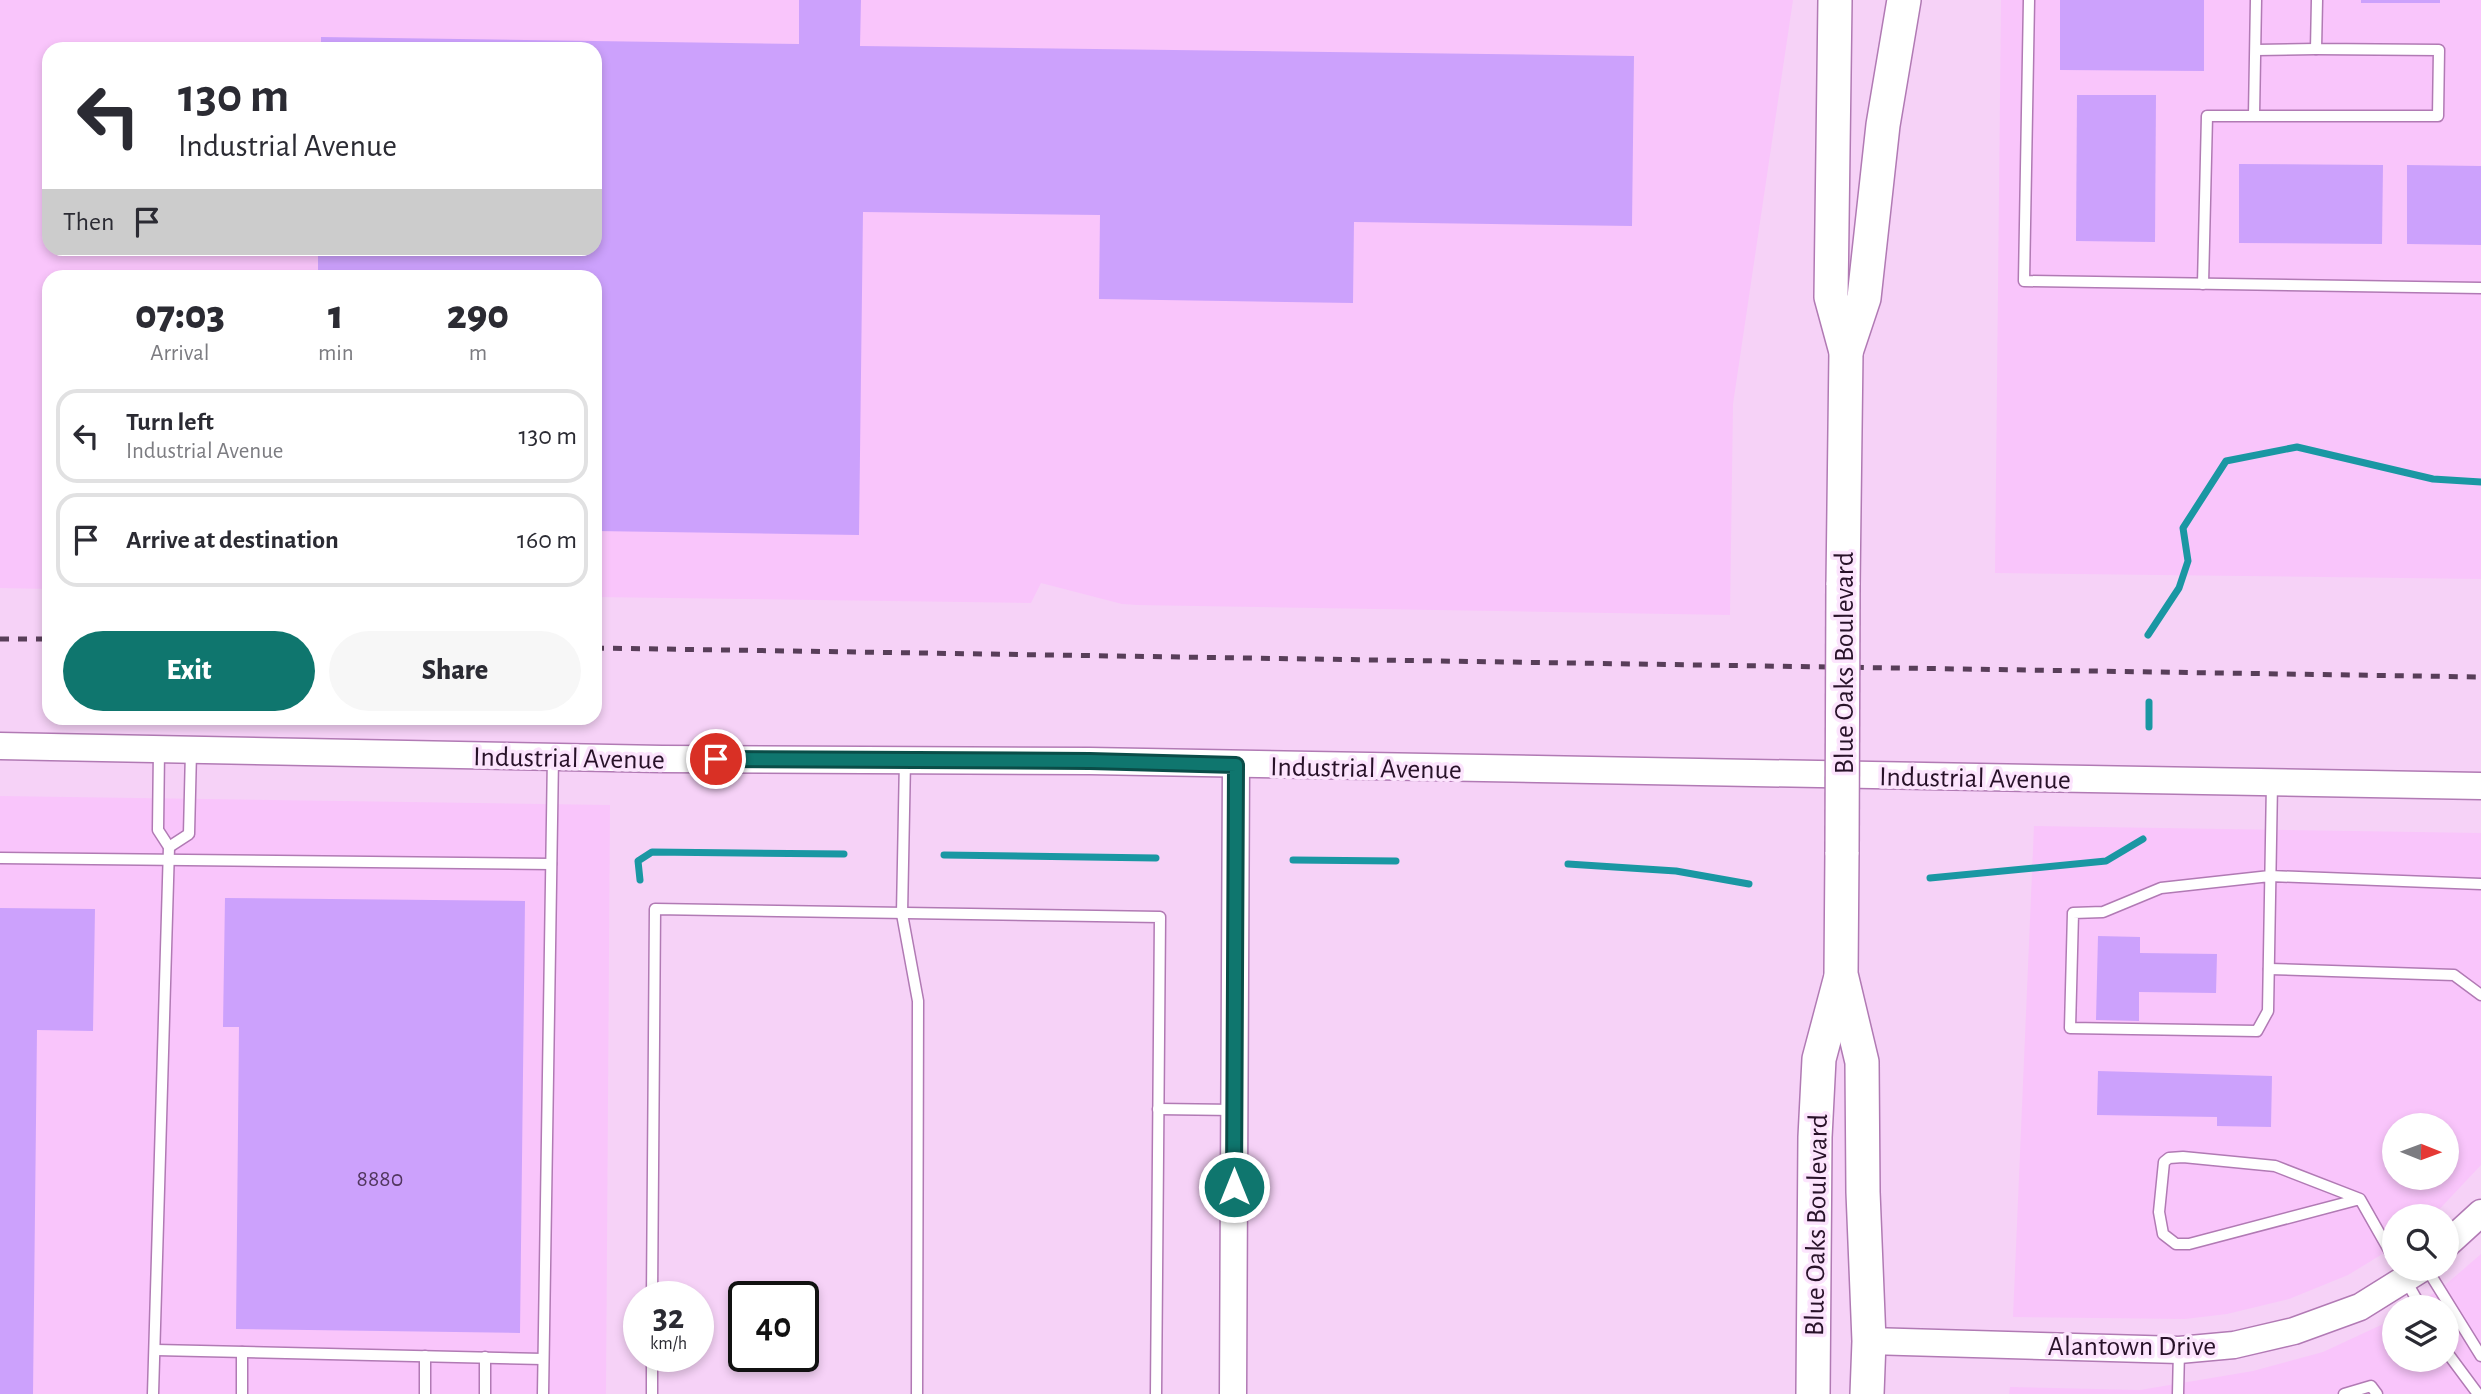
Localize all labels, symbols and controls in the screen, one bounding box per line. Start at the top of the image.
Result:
icon: left [63,70,154,161]
text: 130 m [178,72,289,121]
text: Industrial Avenue [178,130,397,162]
icon: arrive [128,203,166,241]
text: Then [63,209,114,235]
text: 07:03 [135,294,225,336]
text: 1 [328,294,344,336]
text: 290 [447,294,509,336]
text: Arrival [150,342,210,365]
text: min [318,342,354,365]
text: m [469,342,487,365]
text: Turn left [126,409,214,435]
icon: left [67,417,105,455]
text: 130 m [519,423,577,449]
text: Industrial Avenue [126,440,283,463]
icon: arrive [67,521,105,559]
text: Arrive at destination [126,527,339,553]
text: 160 m [517,527,577,553]
street label: Blue Oaks Boulevard [1831,552,1859,774]
button: Exit [63,631,315,711]
button: Share [329,631,581,711]
pin [686,729,746,789]
icon: arrive [697,740,735,778]
street label: Industrial Avenue [473,743,665,775]
street label: Industrial Avenue [1270,753,1462,785]
street label: Industrial Avenue [1879,763,2071,795]
north arrow [2382,1113,2459,1190]
map controls [2382,1113,2459,1372]
street label: Blue Oaks Boulevard [1801,1114,1833,1336]
position arrow [1197,1150,1271,1224]
house number: 8880 [357,1167,403,1191]
button: search [2382,1204,2459,1281]
speed limit sign: 40 [728,1281,819,1372]
button: layers [2382,1295,2459,1372]
text: 32 [653,1300,684,1335]
street label: Alantown Drive [2048,1333,2216,1361]
text: km/h [650,1335,687,1353]

